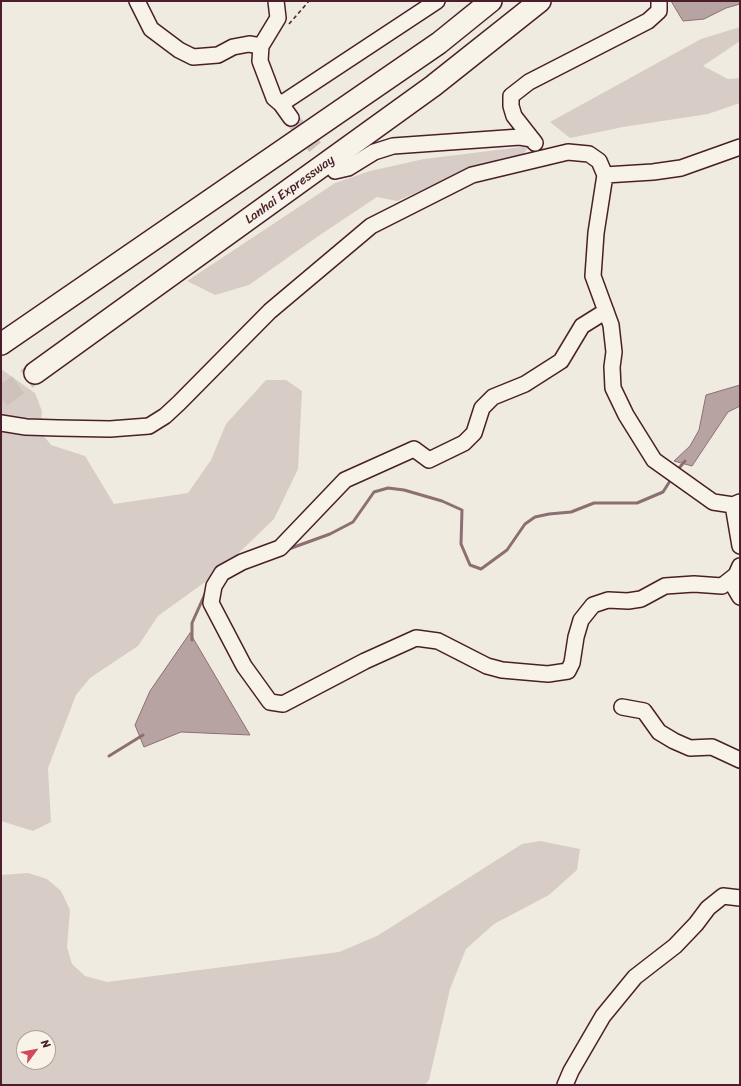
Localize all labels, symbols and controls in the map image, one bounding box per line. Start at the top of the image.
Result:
street label: Lanhai Expressway [242,152,338,228]
north arrow [16,1030,56,1070]
text: N [36,1036,56,1052]

